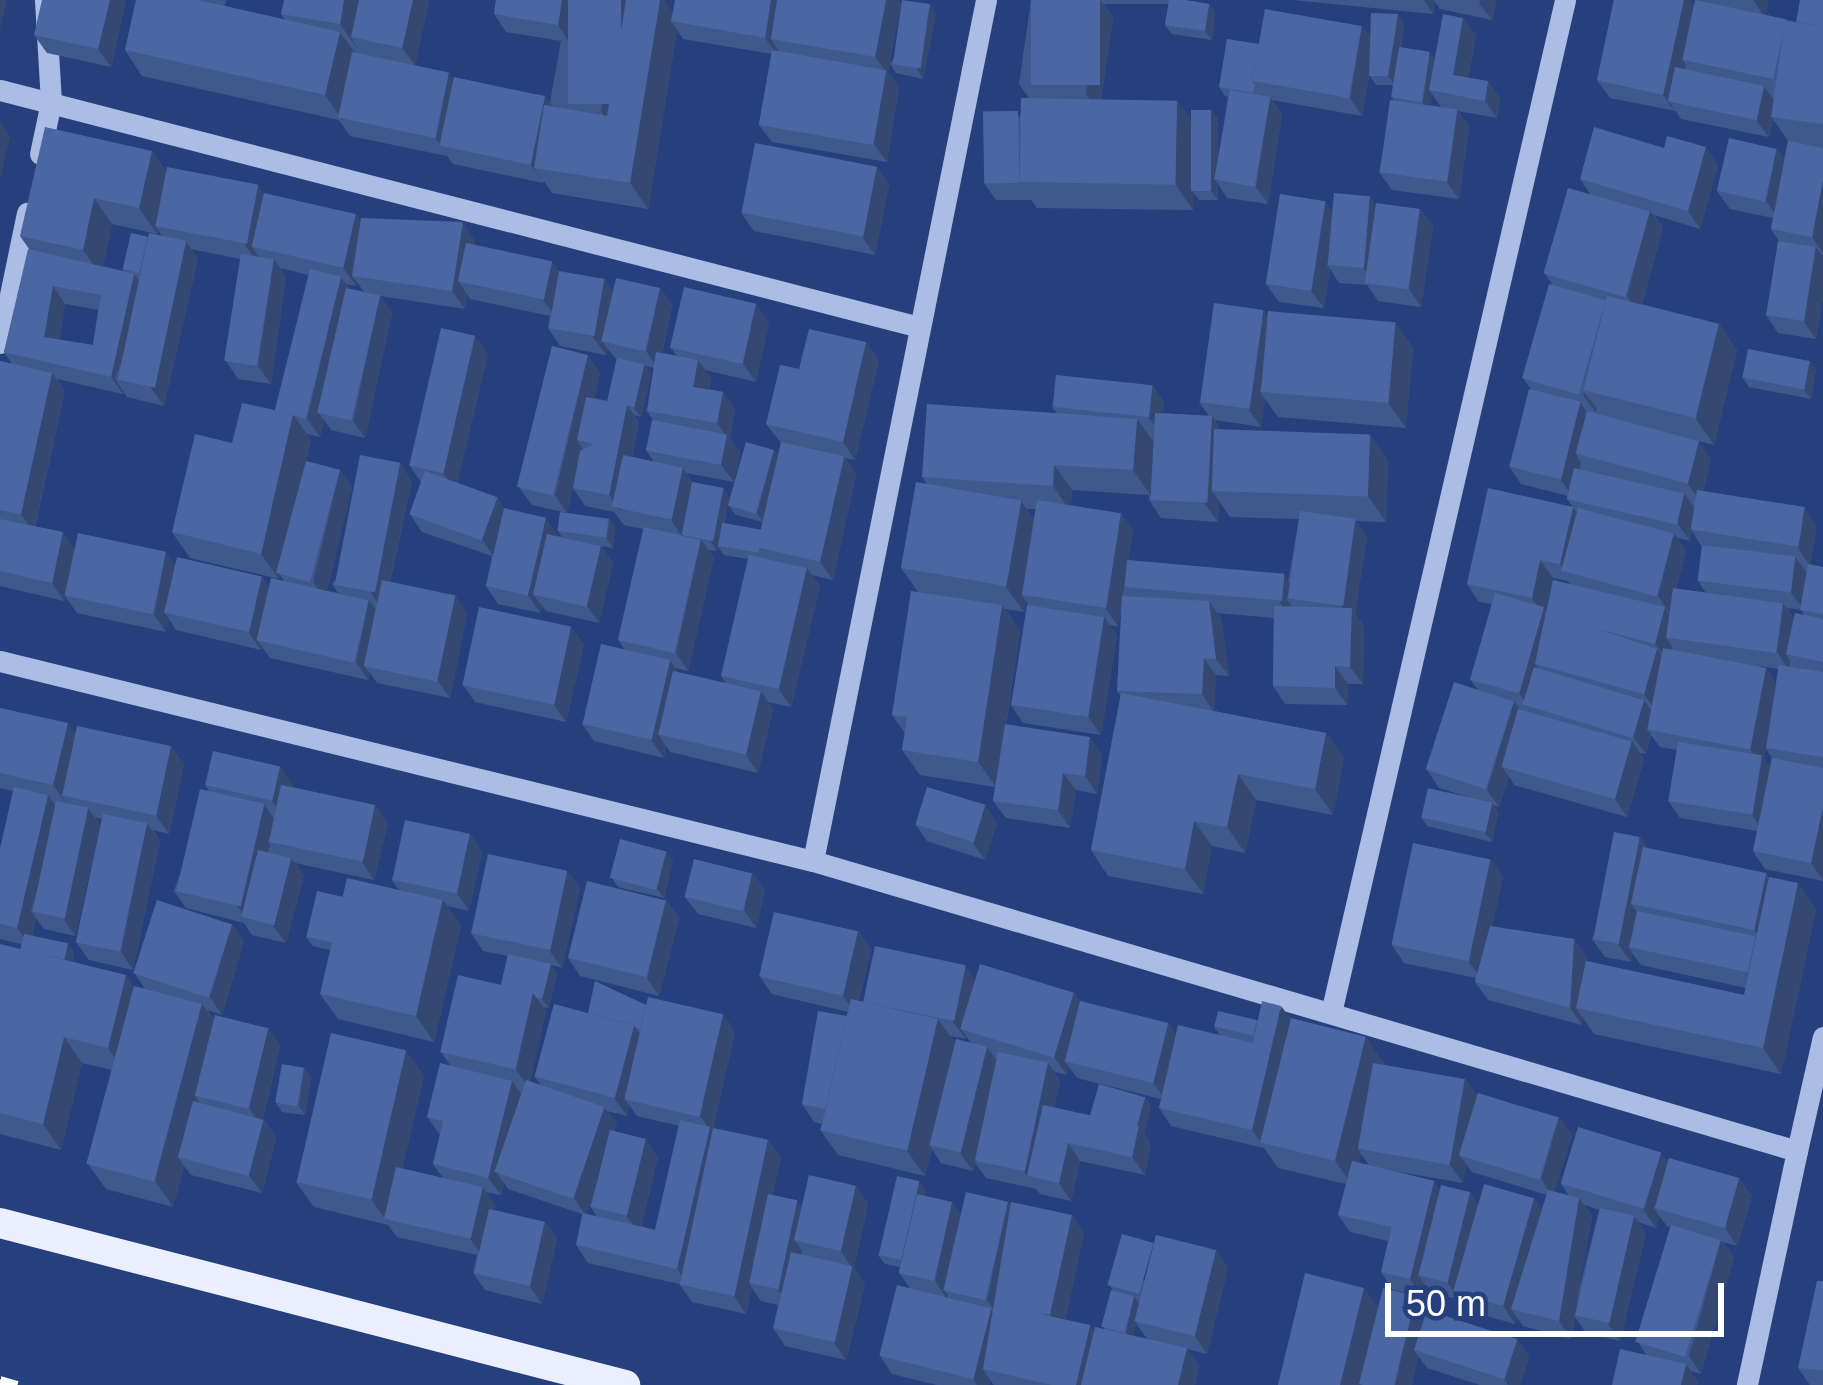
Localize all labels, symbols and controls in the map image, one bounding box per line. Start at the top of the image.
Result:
scale bar [1391,1259,1730,1333]
text: 50 m [1406,1283,1486,1324]

